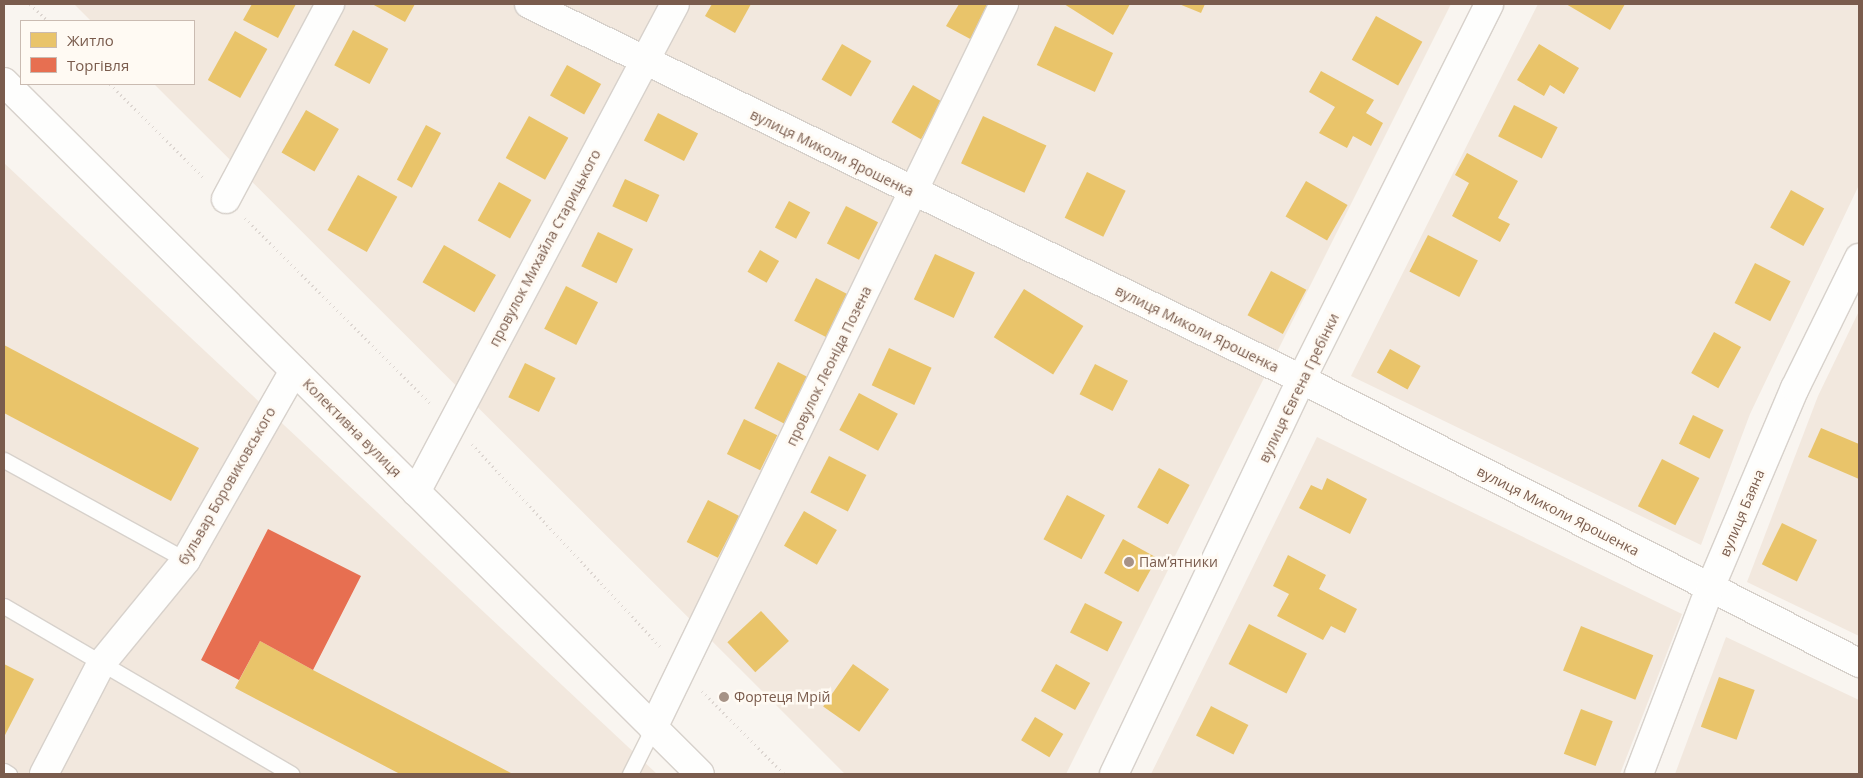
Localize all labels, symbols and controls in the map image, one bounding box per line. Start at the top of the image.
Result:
legend [20,20,195,85]
text: Житло [67,30,114,50]
text: Торгівля [67,55,129,75]
street label: вулиця Миколи Ярошенка [747,106,917,200]
street label: провулок Михайла Старицького [486,147,604,349]
street label: вулиця Миколи Ярошенка [1112,282,1282,376]
street label: провулок Леоніда Позена [783,283,875,449]
street label: вулиця Євгена Гребінки [1256,311,1342,465]
street label: Колективна вулиця [299,375,405,481]
street label: бульвар Боровиковського [175,404,279,568]
street label: вулиця Миколи Ярошенка [1474,463,1642,559]
street label: вулиця Баяна [1716,467,1768,559]
place label: Памʼятники [1139,554,1218,570]
marker: Памʼятники [1123,556,1135,568]
place label: Фортеця Мрій [734,689,830,705]
marker: Фортеця Мрій [718,691,730,703]

